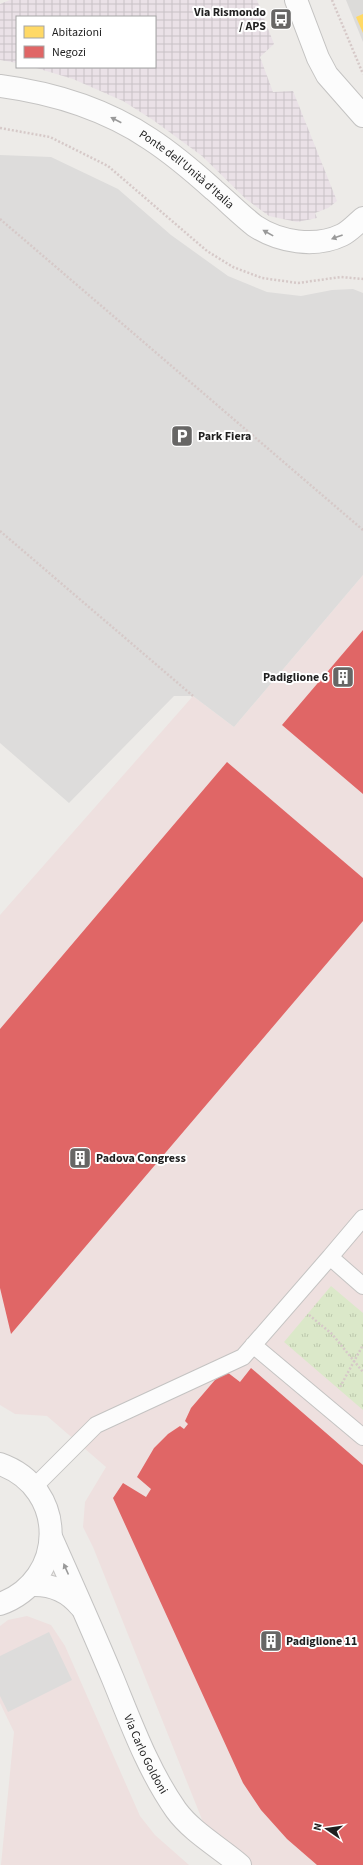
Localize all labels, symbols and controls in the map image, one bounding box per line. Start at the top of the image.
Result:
place label: Via Rismondo / APS [193,4,266,35]
bus stop icon: Via Rismondo / APS [268,6,294,32]
legend [16,16,156,68]
text: Abitazioni [52,24,102,41]
text: Negozi [52,44,86,61]
one-way arrow [110,117,122,123]
street label: Ponte dell'Unità d'Italia [136,126,238,213]
one-way arrow [262,230,274,237]
one-way arrow [330,234,342,240]
parking icon: Park Fiera [169,423,195,449]
place label: Park Fiera [198,428,251,445]
building icon: Padiglione 6 [330,664,356,690]
place label: Padiglione 6 [263,669,328,686]
building icon: Padova Congress [67,1145,93,1171]
place label: Padova Congress [96,1150,186,1167]
one-way arrow [63,1563,69,1575]
building icon: Padiglione 11 [258,1628,284,1654]
place label: Padiglione 11 [286,1633,357,1650]
street label: Via Carlo Goldoni [120,1712,172,1797]
north arrow [307,1809,347,1849]
text: N [310,1822,326,1832]

